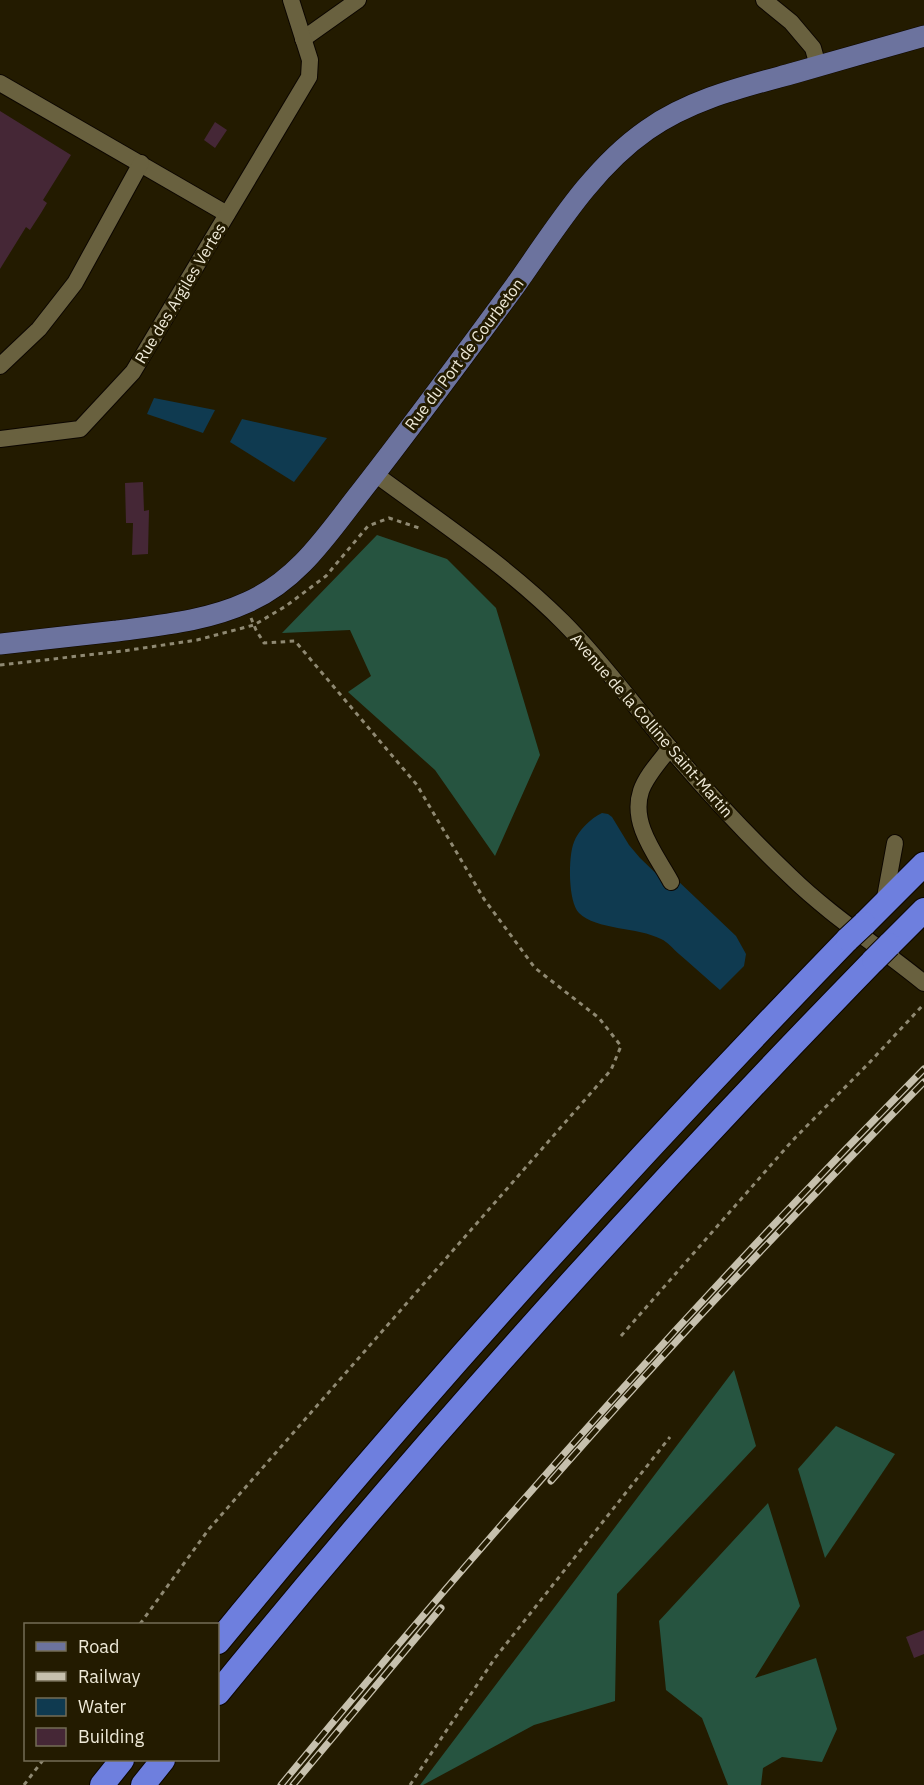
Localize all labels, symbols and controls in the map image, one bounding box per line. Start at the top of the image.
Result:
street label: Rue des Argiles Vertes [130,219,230,367]
street label: Rue du Port de Courbeton [400,274,528,434]
street label: Avenue de la Colline Saint-Martin [566,629,738,821]
legend [24,1623,219,1761]
text: Road [78,1635,119,1658]
text: Railway [78,1665,140,1688]
text: Water [78,1695,127,1718]
text: Building [78,1725,145,1748]

